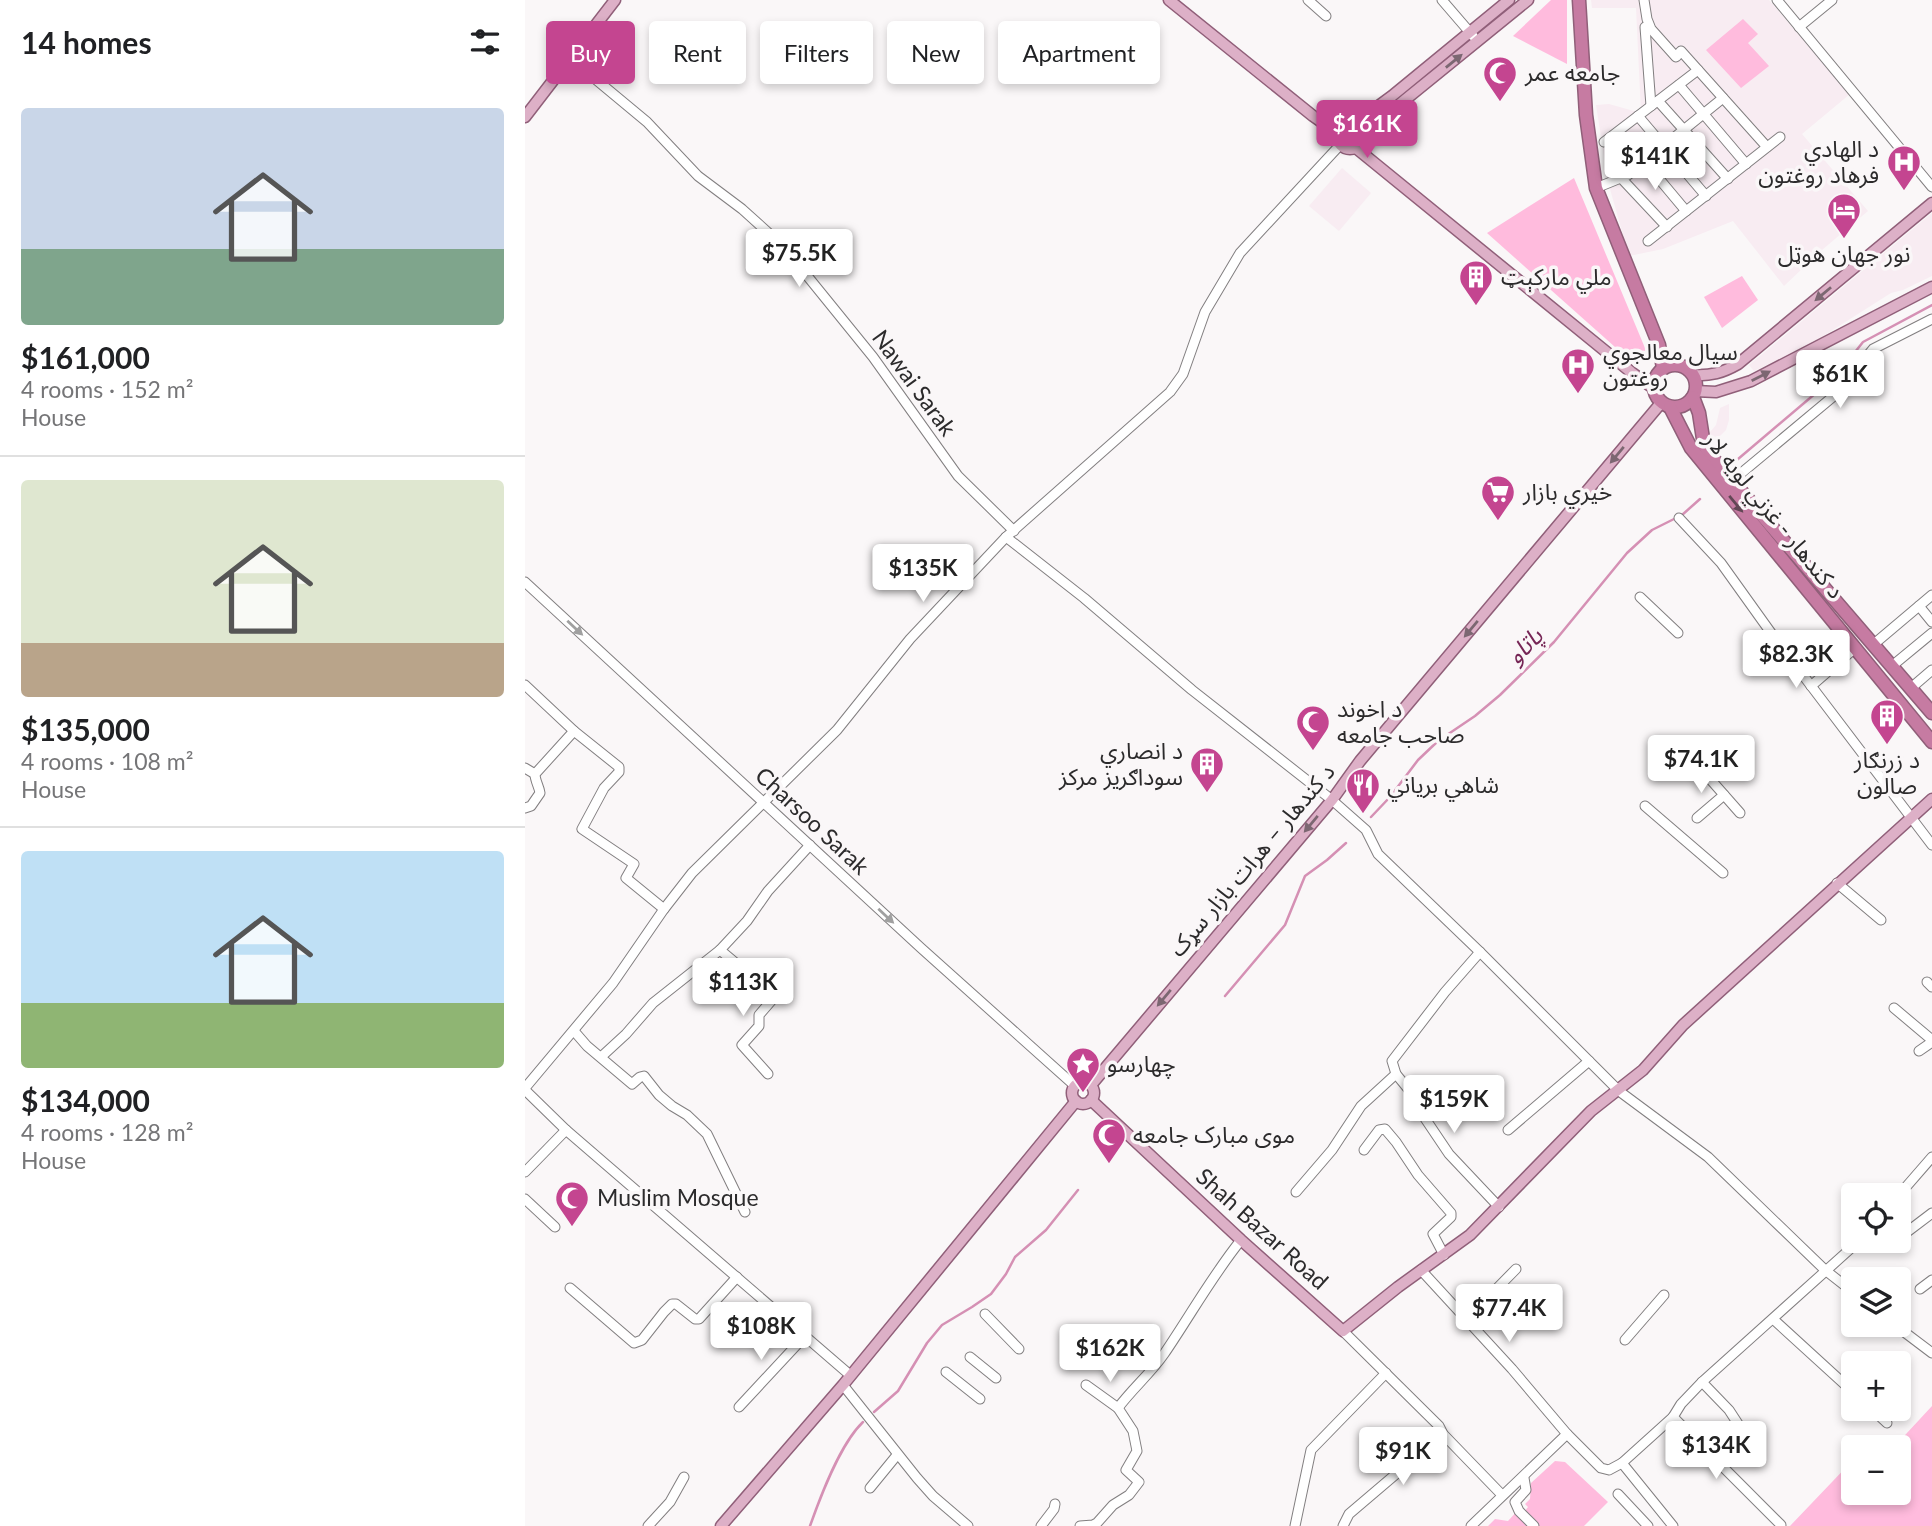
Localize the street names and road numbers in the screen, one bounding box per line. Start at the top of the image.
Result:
street label: Nawai Sarak [867,324,963,441]
street label: د کندهار - غزني لويه لار [1695,424,1851,606]
street label: د کندهار – هرات بازار سړک [1162,757,1341,962]
street label: Charsoo Sarak [750,761,875,880]
street label: Shah Bazar Road [1191,1162,1334,1295]

